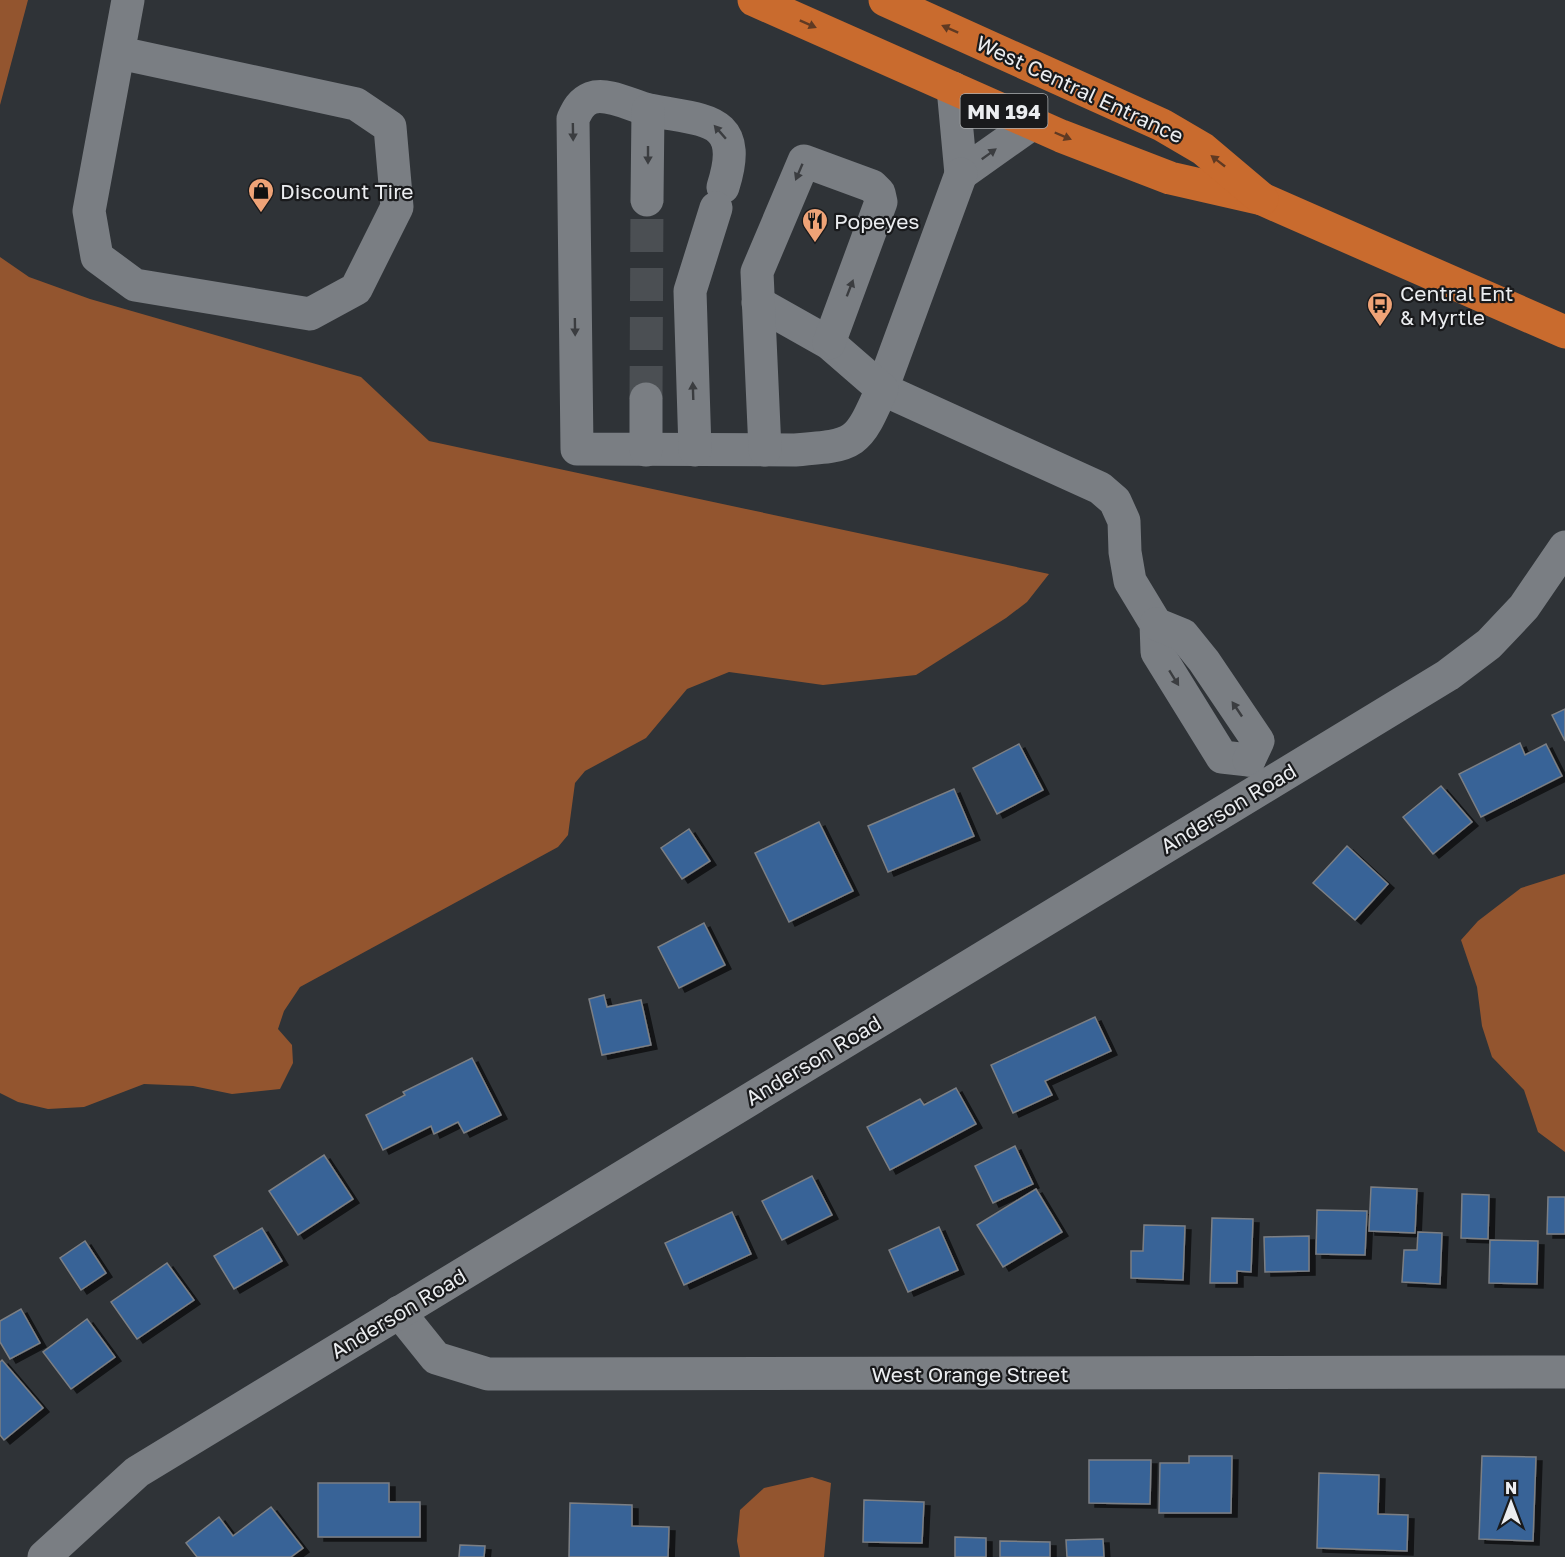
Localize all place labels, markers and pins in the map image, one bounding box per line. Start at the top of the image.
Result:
shop icon: Discount Tire [246,176,276,214]
place label: Discount Tire [280,178,413,204]
restaurant icon: Popeyes [800,206,830,244]
place label: Popeyes [834,208,919,234]
place label: Central Ent & Myrtle [1400,280,1513,330]
bus stop icon: Central Ent & Myrtle [1365,290,1395,328]

